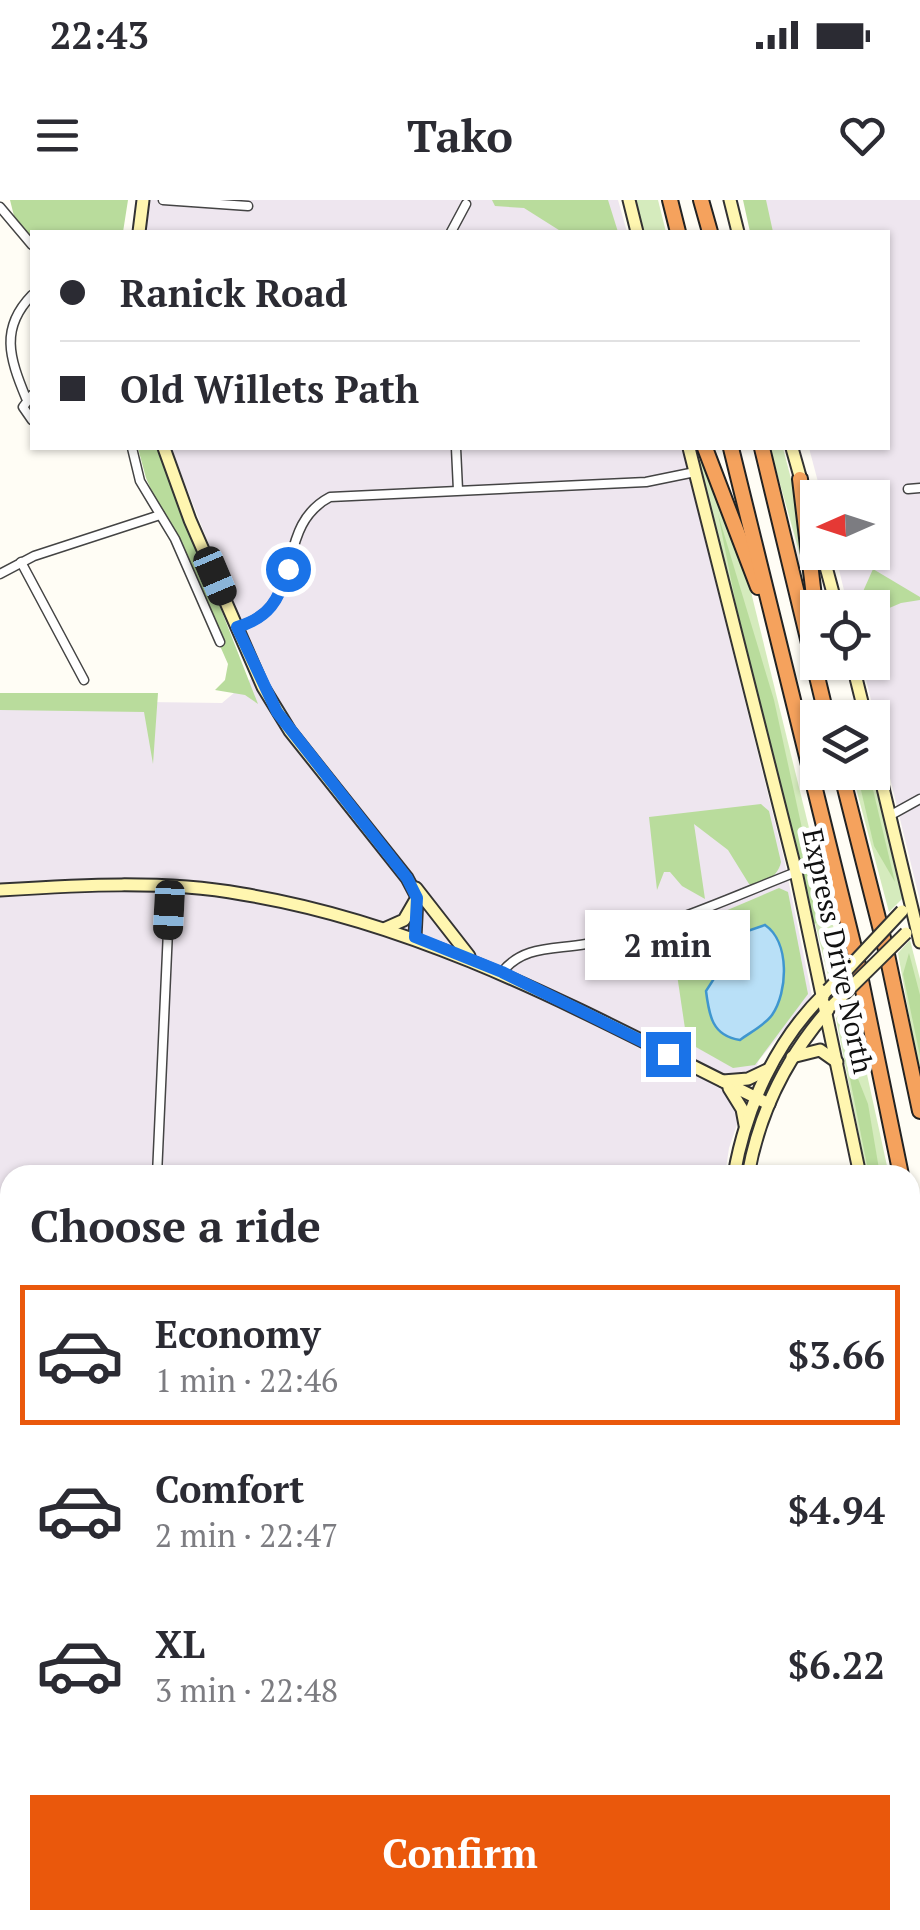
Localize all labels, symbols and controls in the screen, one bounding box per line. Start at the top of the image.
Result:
text: 22:43 [50,10,149,60]
text: Tako [407,105,513,165]
icon: menu [30,108,85,163]
icon: heart [835,108,890,163]
text: Ranick Road [120,268,348,318]
text: Old Willets Path [120,364,419,414]
north arrow [800,480,890,570]
map controls [800,480,890,790]
car [189,543,241,609]
route start [266,547,311,592]
button: locate [800,590,890,680]
button: layers [800,700,890,790]
street label: Express Drive North [794,825,883,1077]
car [152,879,186,941]
callout: 2 min [586,909,750,979]
text: 2 min [624,924,711,966]
route end [646,1032,691,1077]
text: Choose a ride [30,1195,321,1255]
text: Economy [155,1309,321,1359]
icon: car [35,1310,125,1400]
text: $3.66 [788,1330,885,1380]
text: 1 min · 22:46 [155,1359,338,1401]
text: Comfort [155,1464,304,1514]
icon: car [35,1465,125,1555]
text: $4.94 [788,1485,885,1535]
text: 2 min · 22:47 [155,1514,338,1556]
text: XL [155,1619,205,1669]
icon: car [35,1620,125,1710]
text: $6.22 [788,1640,885,1690]
text: 3 min · 22:48 [155,1669,338,1711]
button: Confirm [30,1795,890,1910]

